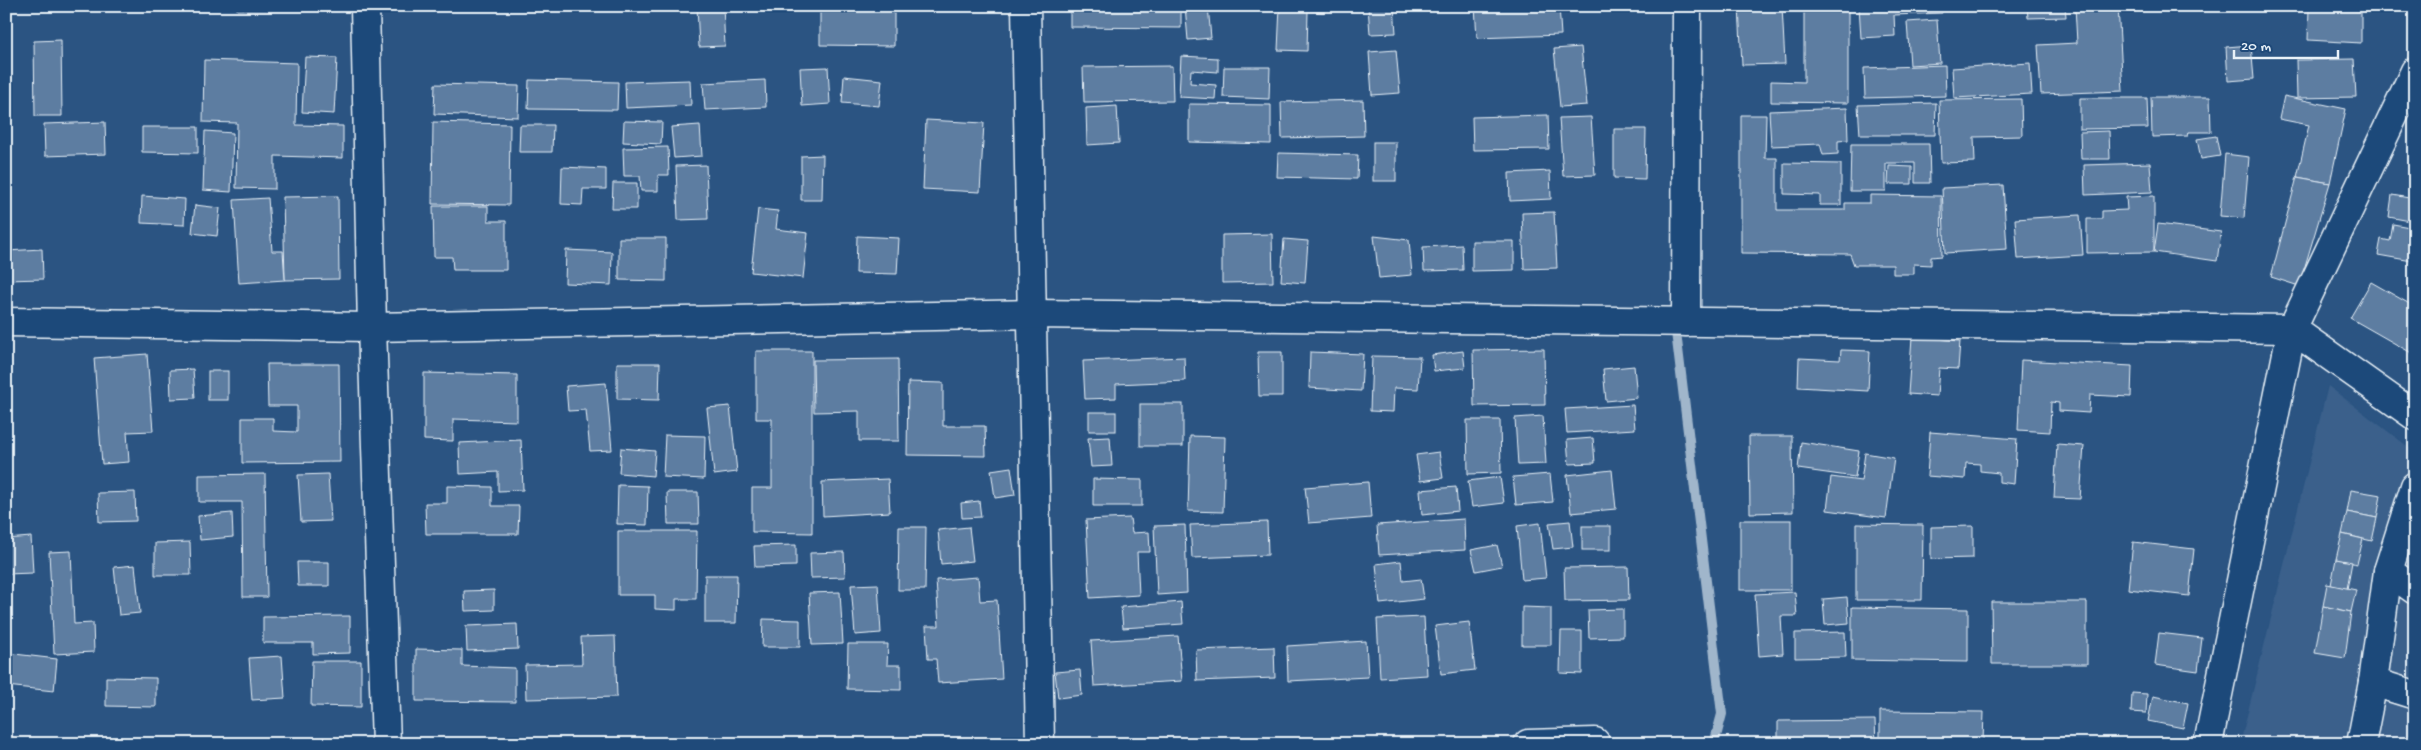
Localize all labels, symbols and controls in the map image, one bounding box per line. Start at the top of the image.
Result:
scale bar [2234,28,2337,60]
text: 20 m [2241,38,2271,56]

